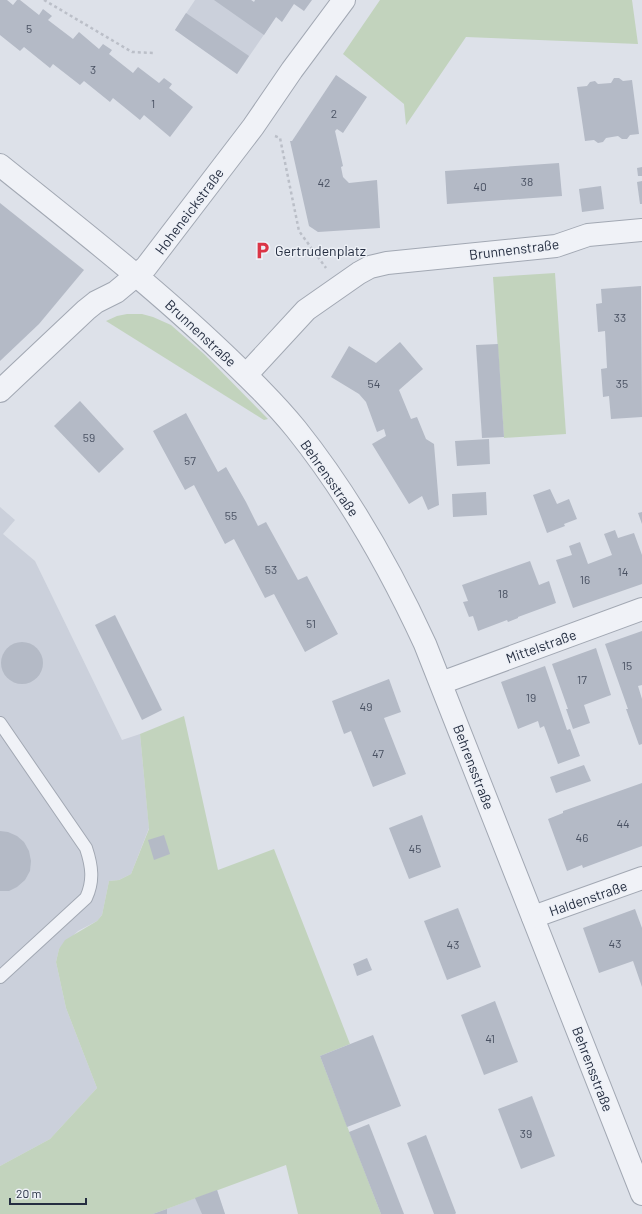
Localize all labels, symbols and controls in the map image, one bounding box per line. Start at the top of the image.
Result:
house number: 5 [26,21,32,35]
house number: 3 [90,62,96,76]
house number: 1 [151,96,155,110]
house number: 2 [331,106,337,120]
street label: Hoheneickstraße [151,164,227,258]
house number: 38 [521,174,533,188]
house number: 42 [317,175,331,189]
house number: 40 [473,179,487,193]
street label: Brunnenstraße [468,235,560,263]
parking icon: Gertrudenplatz [252,240,272,260]
place label: Gertrudenplatz [275,242,366,259]
street label: Brunnenstraße [162,296,240,370]
house number: 33 [614,310,626,324]
house number: 54 [368,376,380,390]
house number: 35 [616,376,628,390]
house number: 59 [83,430,95,444]
street label: Behrensstraße [297,436,363,520]
house number: 57 [184,453,196,467]
house number: 55 [225,508,237,522]
house number: 53 [265,562,277,576]
house number: 14 [618,564,628,578]
house number: 16 [580,572,590,586]
house number: 18 [498,586,508,600]
house number: 51 [306,616,316,630]
street label: Mittelstraße [504,625,578,667]
house number: 15 [622,658,632,672]
house number: 17 [577,672,587,686]
house number: 19 [526,690,536,704]
house number: 49 [360,699,372,713]
street label: Behrensstraße [450,722,498,812]
house number: 47 [372,746,384,760]
house number: 44 [616,816,630,830]
house number: 46 [576,830,588,844]
house number: 45 [409,841,421,855]
street label: Haldenstraße [547,877,629,919]
house number: 43 [609,936,621,950]
house number: 43 [447,937,459,951]
street label: Behrensstraße [569,1024,617,1114]
house number: 41 [485,1031,495,1045]
house number: 39 [520,1126,532,1140]
scale bar [10,1180,86,1206]
text: 20 m [16,1186,42,1200]

